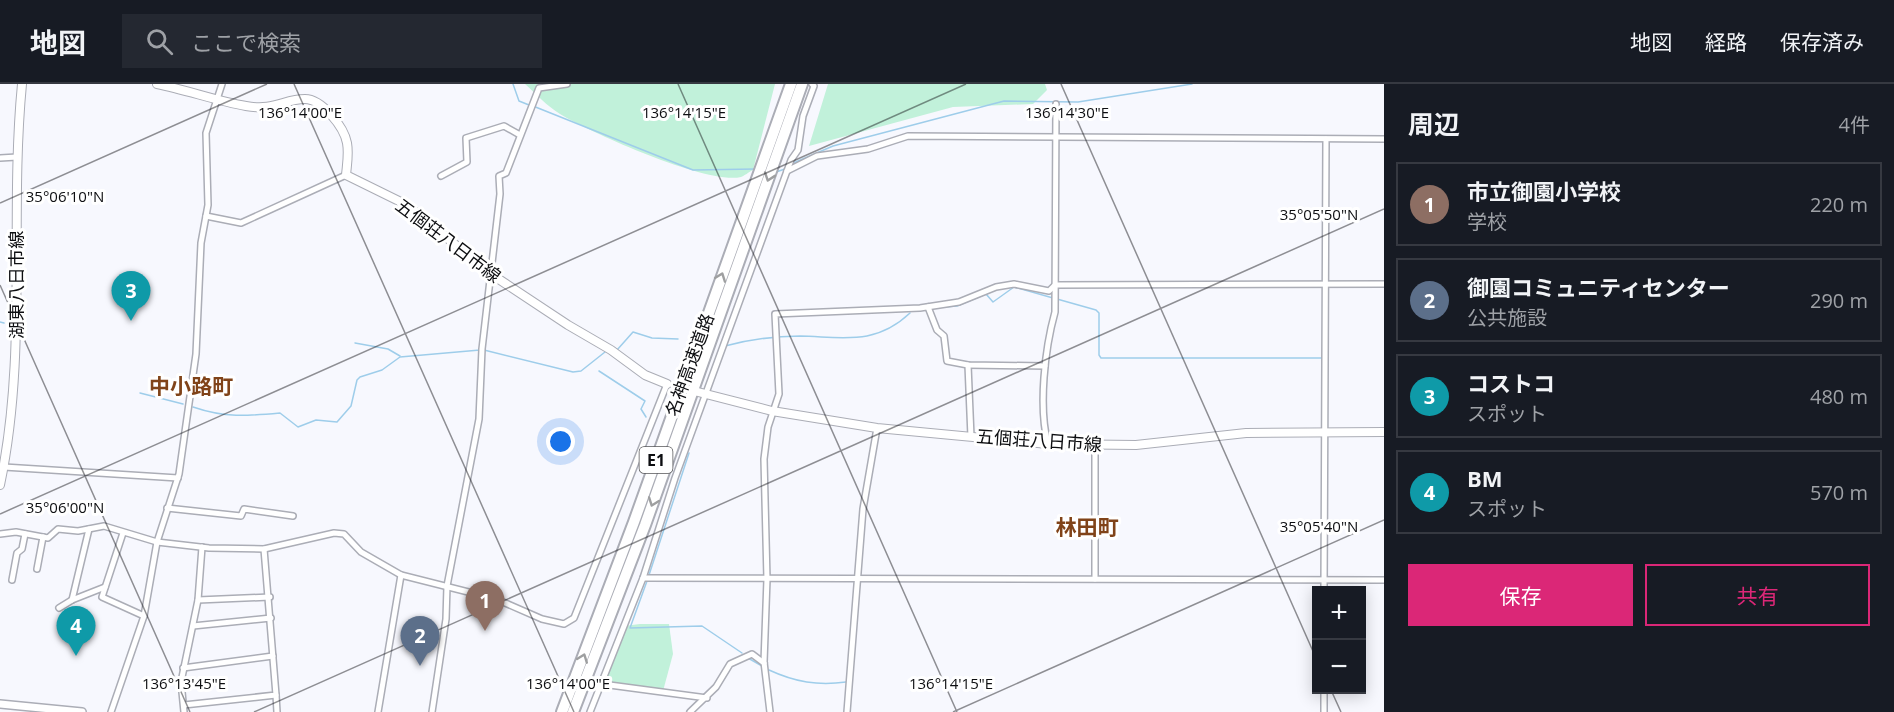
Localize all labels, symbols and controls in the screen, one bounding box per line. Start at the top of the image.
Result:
search box [122,14,542,68]
text: 地図 [30,23,86,61]
icon: search [143,25,176,58]
text: ここで検索 [191,27,301,57]
text: 地図 [1630,28,1672,56]
text: 経路 [1705,28,1747,56]
text: 保存済み [1780,28,1864,56]
text: 136°14'00"E [258,102,342,122]
text: 136°14'15"E [642,102,726,122]
text: 136°14'30"E [1025,102,1109,122]
text: 周辺 [1408,106,1460,142]
text: 4件 [1839,111,1870,138]
one-way arrow [763,171,776,182]
text: 市立御園小学校 [1467,176,1621,206]
text: 35°06'10"N [26,186,104,206]
text: 1 [1424,191,1435,218]
text: 220 m [1810,191,1868,218]
street label: 五個荘八日市線 [391,193,506,288]
text: 35°05'50"N [1280,204,1358,224]
text: 学校 [1467,208,1507,235]
street label: 湖東八日市線 [4,231,28,339]
pin: 3 [112,272,150,321]
one-way arrow [714,272,727,283]
text: 御園コミュニティセンター [1467,272,1730,302]
text: 2 [1424,287,1435,314]
text: 290 m [1810,287,1868,314]
text: 公共施設 [1467,304,1547,331]
street label: 名神高速道路 [659,310,719,420]
text: コストコ [1467,368,1555,398]
district label: 中小路町 [149,372,233,400]
text: 3 [1424,383,1435,410]
text: 480 m [1810,383,1868,410]
text: スポット [1467,400,1547,427]
street label: 五個荘八日市線 [975,424,1103,456]
your location [546,427,575,456]
road number: E1 [640,447,672,473]
text: BM [1467,463,1503,493]
text: 4 [1424,479,1435,506]
text: 570 m [1810,479,1868,506]
text: スポット [1467,495,1547,522]
one-way arrow [647,496,660,507]
text: 35°06'00"N [26,497,104,517]
district label: 林田町 [1056,513,1119,541]
text: 35°05'40"N [1280,516,1358,536]
button: 保存 [1408,564,1633,626]
button: 共有 [1645,564,1870,626]
pin: 1 [466,582,504,631]
map controls [1312,586,1366,694]
button: + [1312,586,1366,640]
pin: 4 [56,606,96,656]
pin: 2 [400,616,440,666]
button: − [1312,640,1366,694]
one-way arrow [576,653,588,664]
text: 136°13'45"E [142,673,226,693]
text: 136°14'00"E [526,673,610,693]
text: 136°14'15"E [909,673,993,693]

